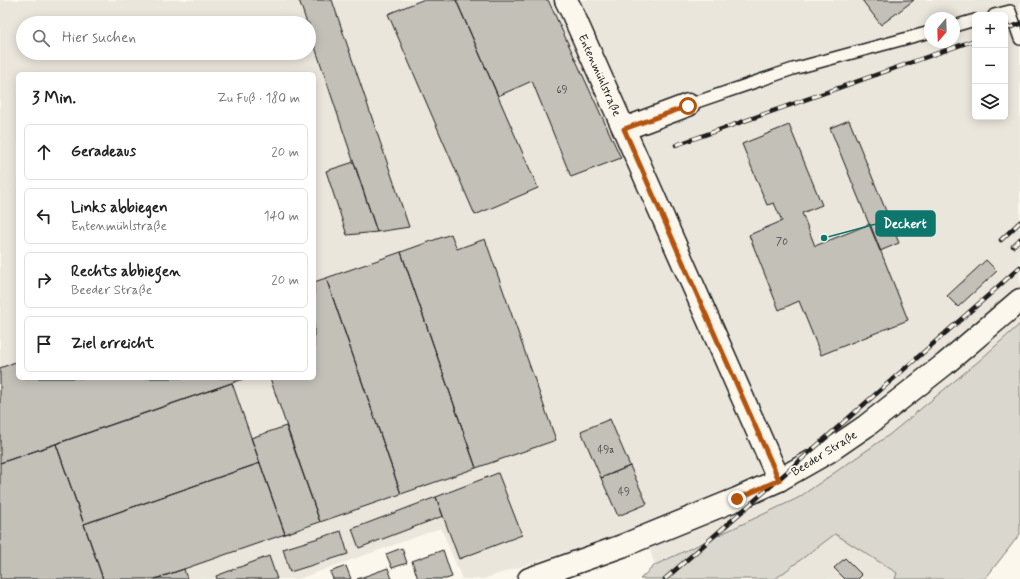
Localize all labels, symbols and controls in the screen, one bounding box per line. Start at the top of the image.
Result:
north arrow [924,12,960,48]
map controls [972,12,1008,120]
button: + [972,12,1008,48]
search box [16,16,316,60]
icon: search [30,27,52,49]
text: Hier suchen [62,28,136,48]
street label: Entenmühlstraße [574,32,624,119]
button: − [972,48,1008,84]
house number: 69 [556,84,568,97]
button: layers [972,84,1008,120]
text: 3 Min. [32,87,76,109]
text: Zu Fuß · 180 m [217,90,300,107]
route start [679,97,697,115]
icon: ahead [33,141,55,163]
text: Geradeaus [71,142,136,162]
text: 20 m [271,144,299,161]
text: Links abbiegen [71,198,168,218]
icon: left [33,205,55,227]
text: 140 m [264,208,299,225]
callout: Deckert [876,211,935,236]
text: Deckert [883,216,927,233]
text: Entenmühlstraße [71,218,167,235]
house number: 70 [776,236,788,249]
text: Rechts abbiegen [71,262,181,282]
icon: right [33,269,55,291]
text: 20 m [271,272,299,289]
text: Beeder Straße [71,282,152,299]
icon: arrive [33,333,55,355]
text: Ziel erreicht [71,334,154,354]
street label: Beeder Straße [789,427,861,480]
house number: 49a [598,444,614,457]
house number: 49 [618,486,630,499]
route end [728,490,746,508]

